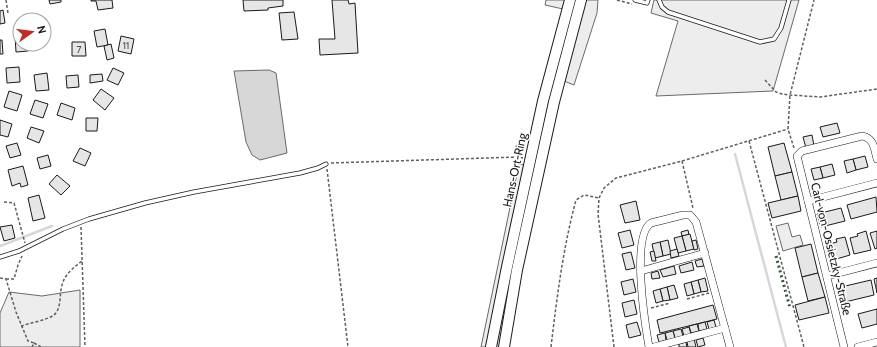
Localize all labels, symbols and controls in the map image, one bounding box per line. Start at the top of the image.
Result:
north arrow [12,12,52,52]
text: N [34,24,49,35]
house number: 11 [123,39,129,52]
house number: 7 [76,43,82,56]
street label: Hans-Ort-Ring [499,130,530,208]
street label: Carl-von-Ossietzky-Straße [808,181,855,317]

